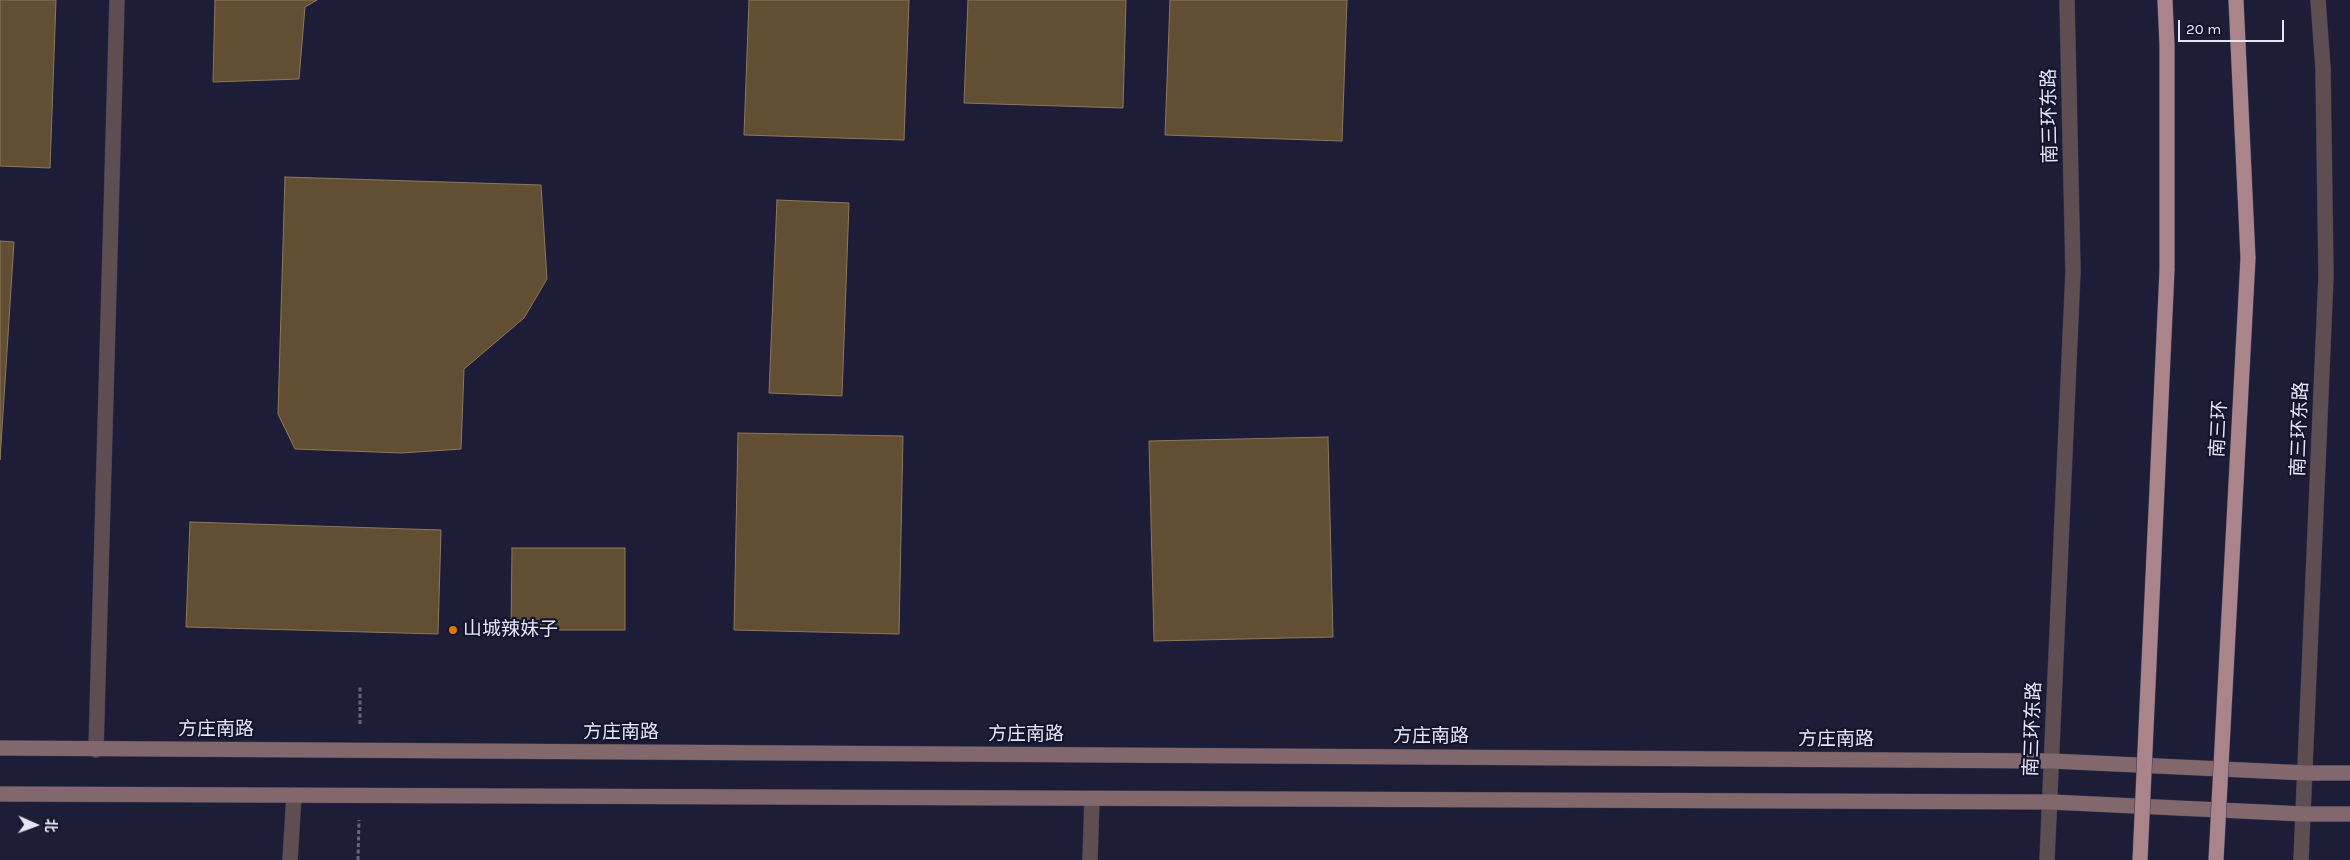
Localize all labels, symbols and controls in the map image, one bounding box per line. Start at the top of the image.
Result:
scale bar [2180,10,2286,42]
text: 20 m [2186,20,2221,38]
street label: 南三环东路 [2038,68,2062,164]
street label: 南三环东路 [2287,381,2313,477]
street label: 南三环 [2206,400,2232,458]
place label: 山城辣妹子 [463,619,558,641]
marker: 山城辣妹子 [447,624,459,636]
street label: 南三环东路 [2020,681,2046,777]
street label: 方庄南路 [178,719,254,741]
street label: 方庄南路 [583,722,659,744]
street label: 方庄南路 [988,724,1064,746]
street label: 方庄南路 [1393,726,1469,748]
street label: 方庄南路 [1798,729,1874,751]
north arrow [10,800,60,850]
text: 北 [42,818,59,833]

